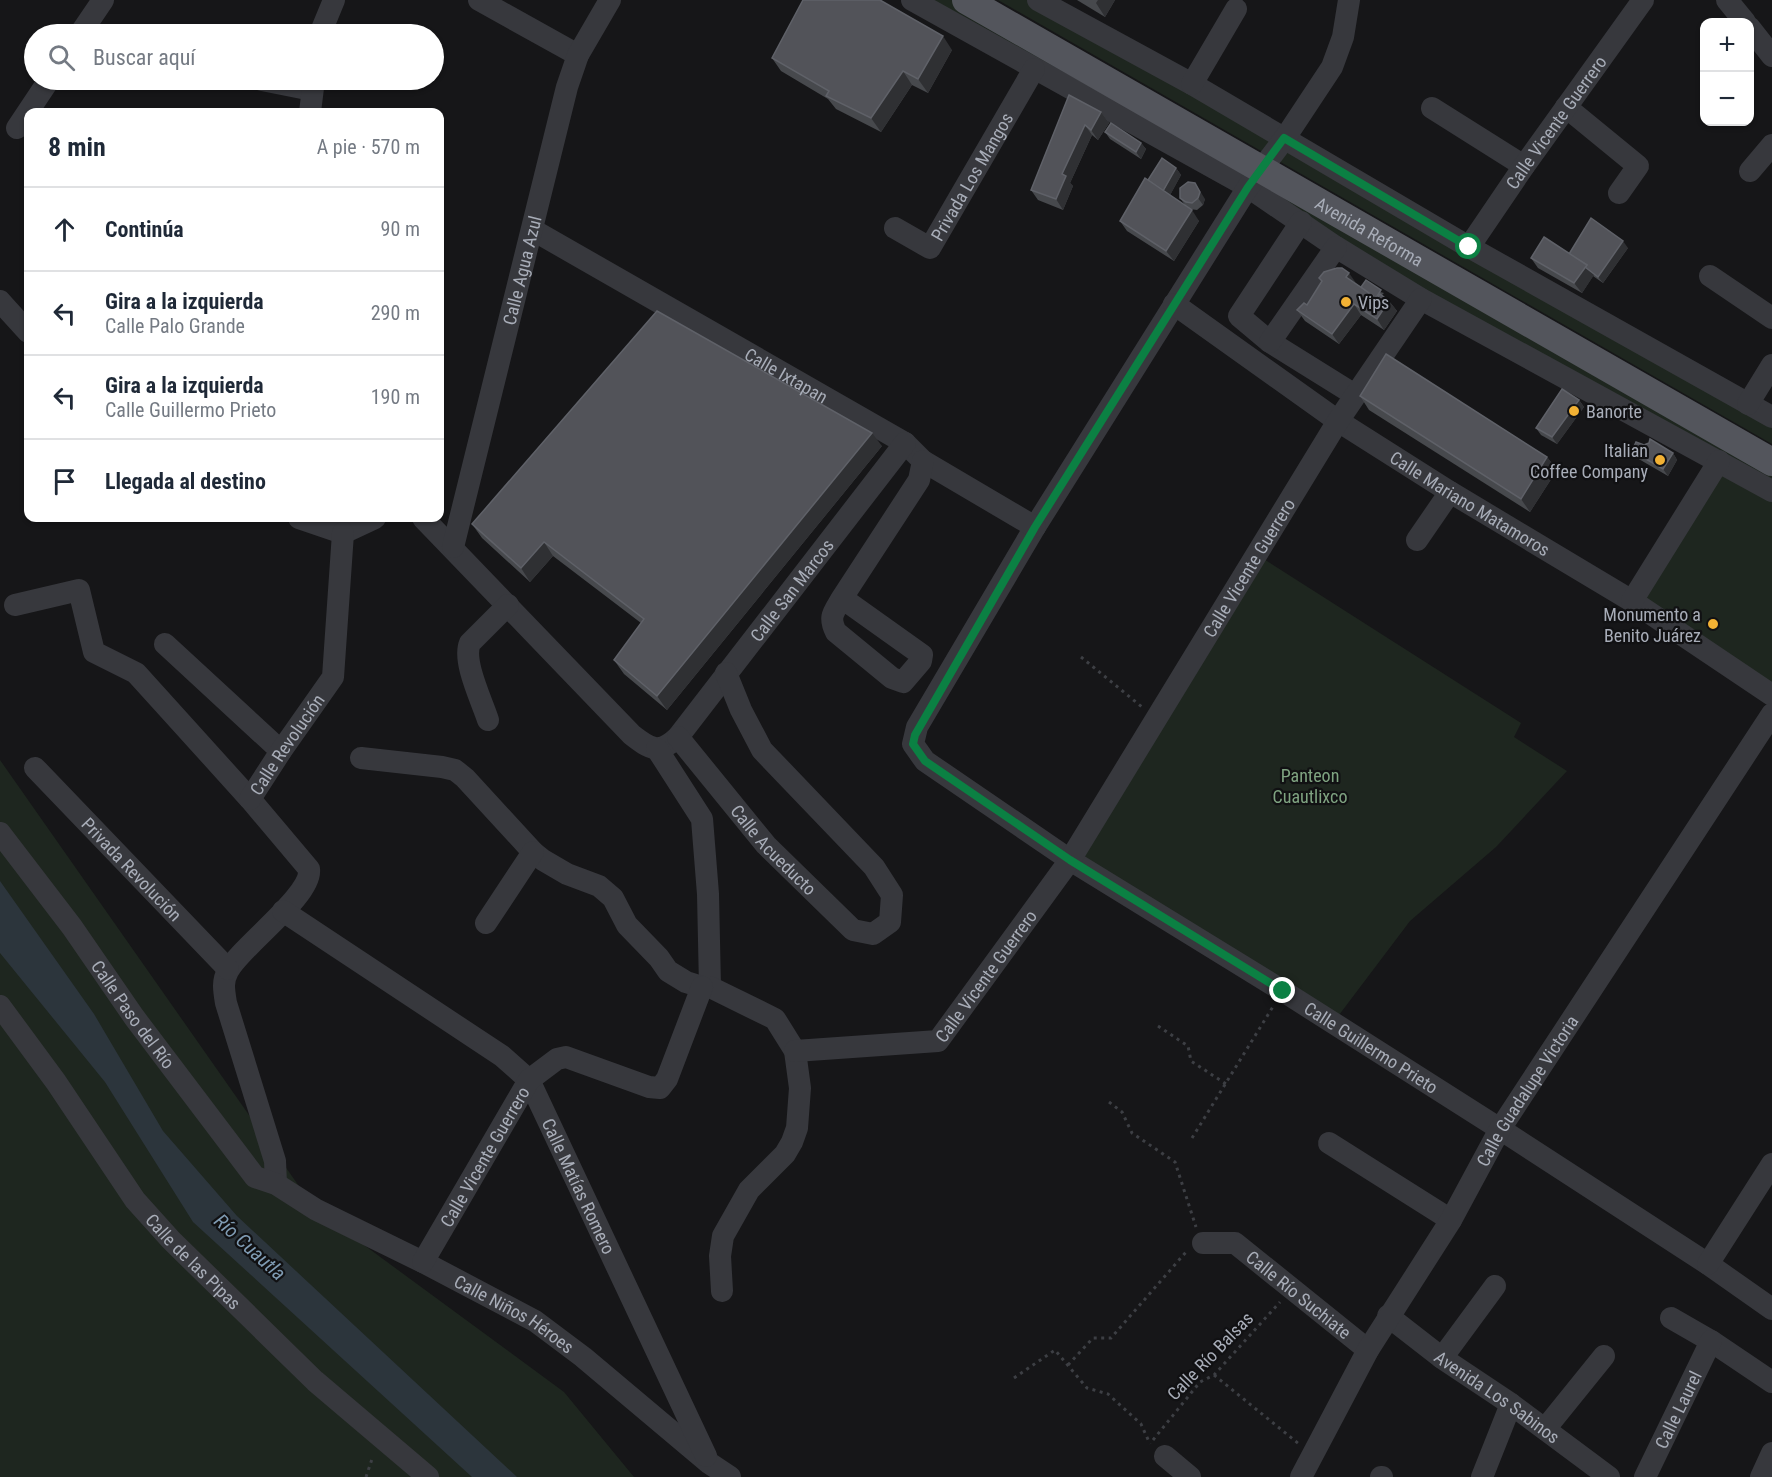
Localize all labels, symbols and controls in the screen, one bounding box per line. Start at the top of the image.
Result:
map controls [1700,18,1754,126]
button: + [1700,18,1754,72]
search box [24,24,444,90]
icon: search [45,41,78,74]
text: Buscar aquí [93,45,196,70]
street label: Calle Vicente Guerrero [1501,51,1610,193]
button: − [1700,72,1754,126]
street label: Privada Los Mangos [926,109,1017,244]
text: 8 min [48,132,106,162]
text: A pie · 570 m [317,135,420,159]
street label: Avenida Reforma [1312,192,1427,270]
icon: ahead [48,213,81,246]
street label: Calle Agua Azul [498,214,545,327]
text: Continúa [105,217,184,242]
text: 90 m [381,217,420,241]
route start [1455,233,1481,259]
text: Gira a la izquierda [105,289,264,314]
place label: Vips [1358,292,1389,313]
marker: Vips [1339,295,1353,309]
icon: left [48,297,81,330]
text: 290 m [371,301,420,325]
text: Calle Palo Grande [105,314,245,338]
street label: Calle Ixtapan [741,343,832,407]
text: Gira a la izquierda [105,373,264,398]
icon: left [48,381,81,414]
text: 190 m [371,385,420,409]
text: Calle Guillermo Prieto [105,398,276,422]
place label: Banorte [1586,401,1642,422]
marker: Banorte [1567,404,1581,418]
place label: Italian Coffee Company [1530,440,1648,482]
street label: Calle Mariano Matamoros [1386,446,1554,560]
marker: Italian Coffee Company [1653,453,1667,467]
icon: arrive [48,465,81,498]
text: Llegada al destino [105,469,266,494]
street label: Calle Vicente Guerrero [1198,494,1299,641]
street label: Calle San Marcos [745,535,838,645]
place label: Monumento a Benito Juárez [1603,604,1701,646]
marker: Monumento a Benito Juárez [1706,617,1720,631]
street label: Calle Revolución [245,690,328,799]
park label: Panteon Cuautlixco [1273,765,1347,807]
street label: Calle Acueducto [727,800,821,899]
street label: Privada Revolución [78,813,186,925]
street label: Calle Vicente Guerrero [930,906,1041,1046]
street label: Calle Paso del Río [87,956,179,1072]
route end [1269,977,1295,1003]
street label: Calle Guillermo Prieto [1301,997,1442,1097]
street label: Calle Guadalupe Victoria [1472,1011,1582,1170]
street label: Calle Vicente Guerrero [435,1083,533,1230]
street label: Calle Matías Romero [538,1115,620,1257]
street label: Calle de las Pipas [142,1209,245,1313]
water label: Río Cuautla [209,1209,291,1285]
street label: Calle Río Suchiate [1242,1246,1355,1343]
street label: Calle Niños Héroes [451,1270,578,1357]
street label: Calle Río Balsas [1163,1308,1257,1404]
street label: Avenida Los Sabinos [1431,1346,1564,1447]
street label: Calle Laurel [1650,1367,1705,1452]

